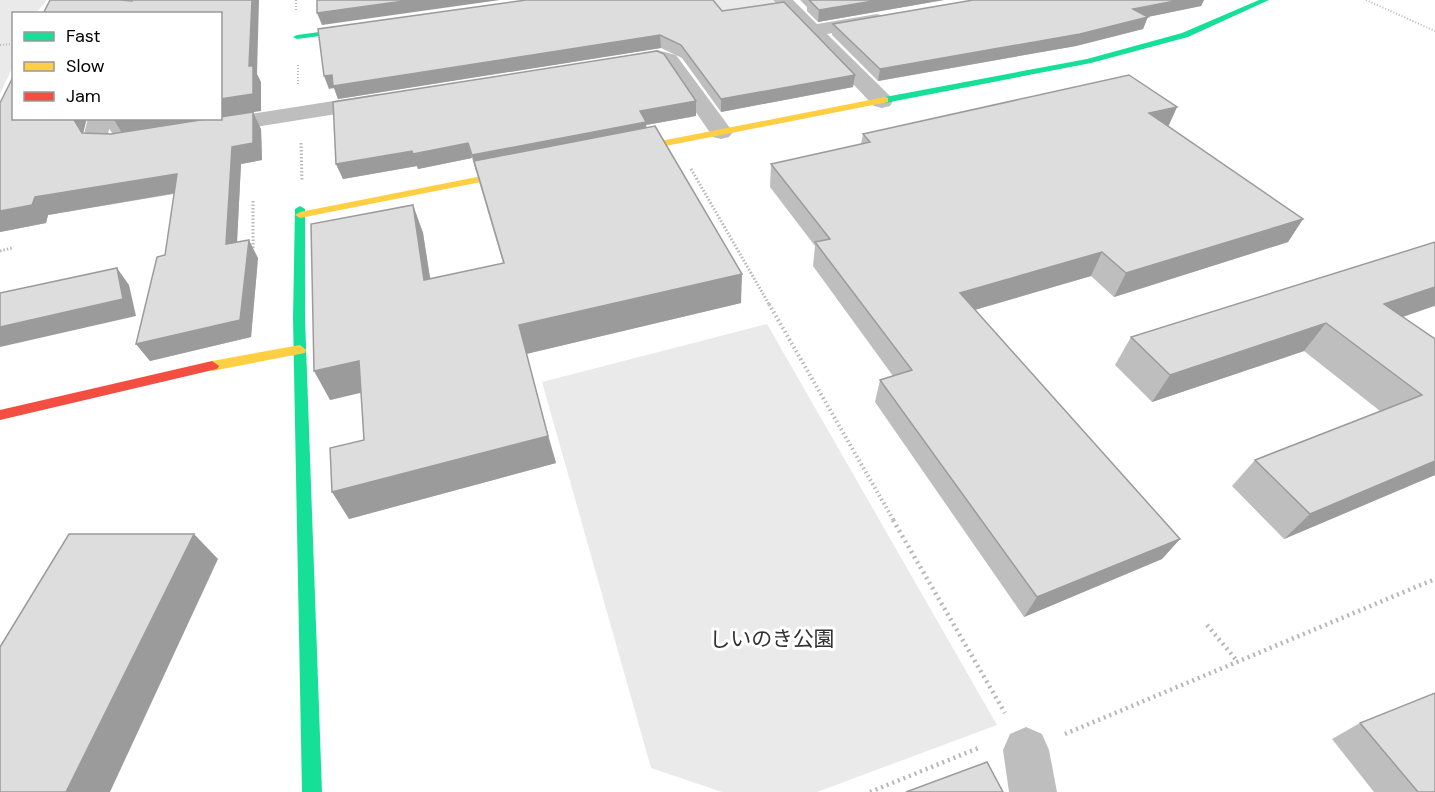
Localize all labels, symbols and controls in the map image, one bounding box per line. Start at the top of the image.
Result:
legend [12,12,222,120]
text: Fast [66,24,101,48]
text: Slow [66,54,105,78]
text: Jam [66,84,101,108]
park label: しいのき公園 [709,625,835,653]

